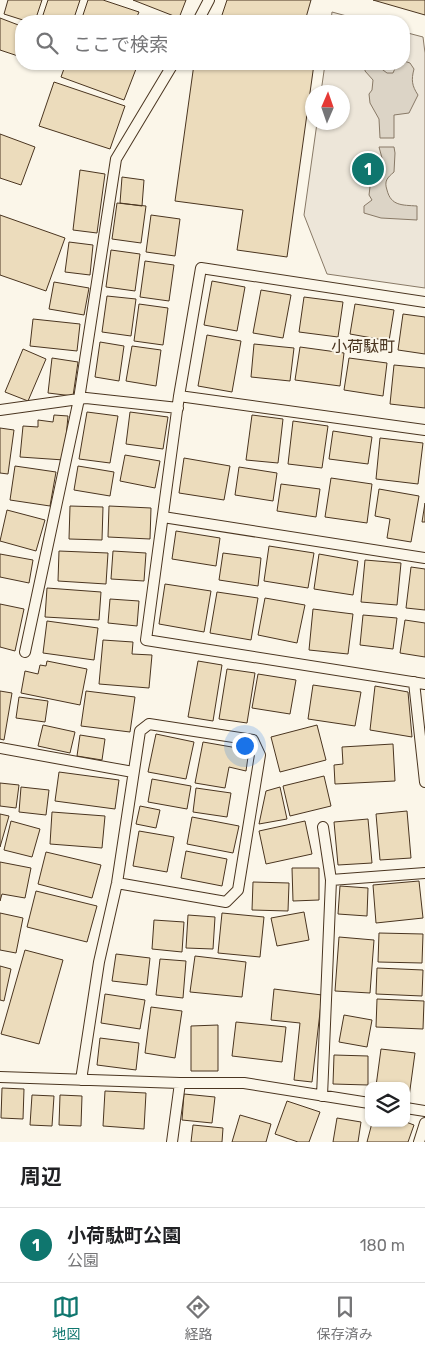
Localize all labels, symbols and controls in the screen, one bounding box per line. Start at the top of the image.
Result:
search box [15,15,410,70]
icon: search [33,29,61,57]
text: ここで検索 [73,33,168,56]
north arrow [305,85,350,130]
pin: 1 [352,150,384,188]
district label: 小荷駄町 [331,337,395,356]
your location [232,733,258,759]
map controls [365,1082,410,1127]
button: layers [365,1082,410,1127]
text: 周辺 [20,1164,62,1189]
text: 小荷駄町公園 [67,1224,181,1247]
text: 1 [32,1236,40,1255]
text: 180 m [360,1236,405,1255]
text: 公園 [67,1251,99,1270]
tab: 地図 [52,1293,80,1343]
tab: 経路 [184,1293,212,1343]
tab: 保存済み [317,1293,373,1343]

